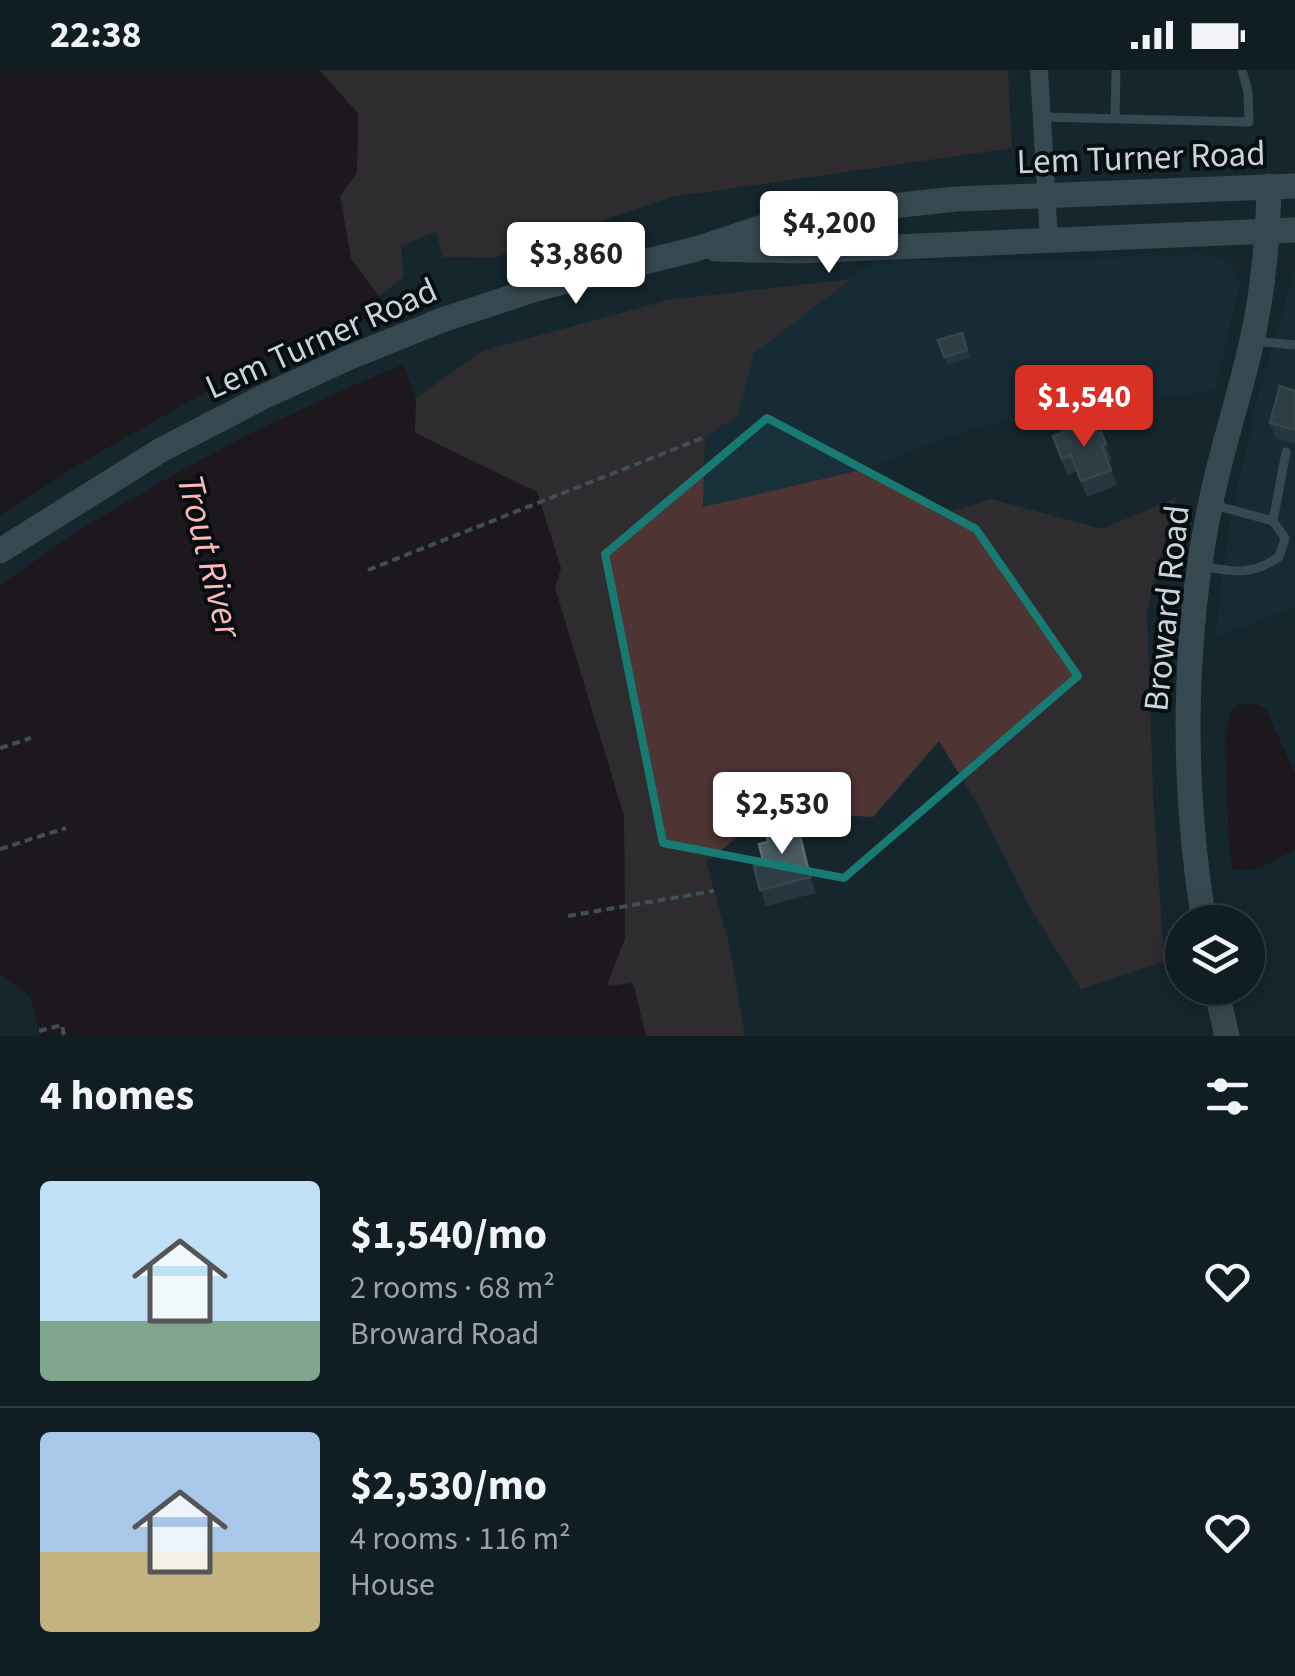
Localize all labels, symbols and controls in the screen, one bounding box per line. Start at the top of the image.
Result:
text: 22:38 [50,8,142,62]
street label: Lem Turner Road [1016,129,1266,187]
pin: $4,200 [748,191,910,276]
text: $4,200 [782,200,876,246]
pin: $3,860 [495,222,657,307]
text: $3,860 [529,231,623,277]
street label: Lem Turner Road [197,265,445,412]
pin: $1,540 [1003,365,1165,450]
text: $1,540 [1037,374,1131,420]
water label: Trout River [163,469,256,645]
street label: Broward Road [1131,503,1203,714]
pin: $2,530 [701,772,863,857]
text: $2,530 [735,781,829,827]
map controls [1165,905,1265,1005]
button: layers [1165,905,1265,1005]
text: 4 homes [40,1066,194,1126]
icon: filters [1200,1069,1255,1124]
text: $1,540/mo [350,1205,547,1265]
icon: home [120,1221,240,1341]
icon: heart [1200,1254,1255,1309]
text: 2 rooms · 68 m² [350,1265,555,1311]
text: Broward Road [350,1311,539,1357]
text: $2,530/mo [350,1456,547,1516]
icon: home [120,1472,240,1592]
icon: heart [1200,1505,1255,1560]
text: 4 rooms · 116 m² [350,1516,571,1562]
text: House [350,1562,435,1608]

